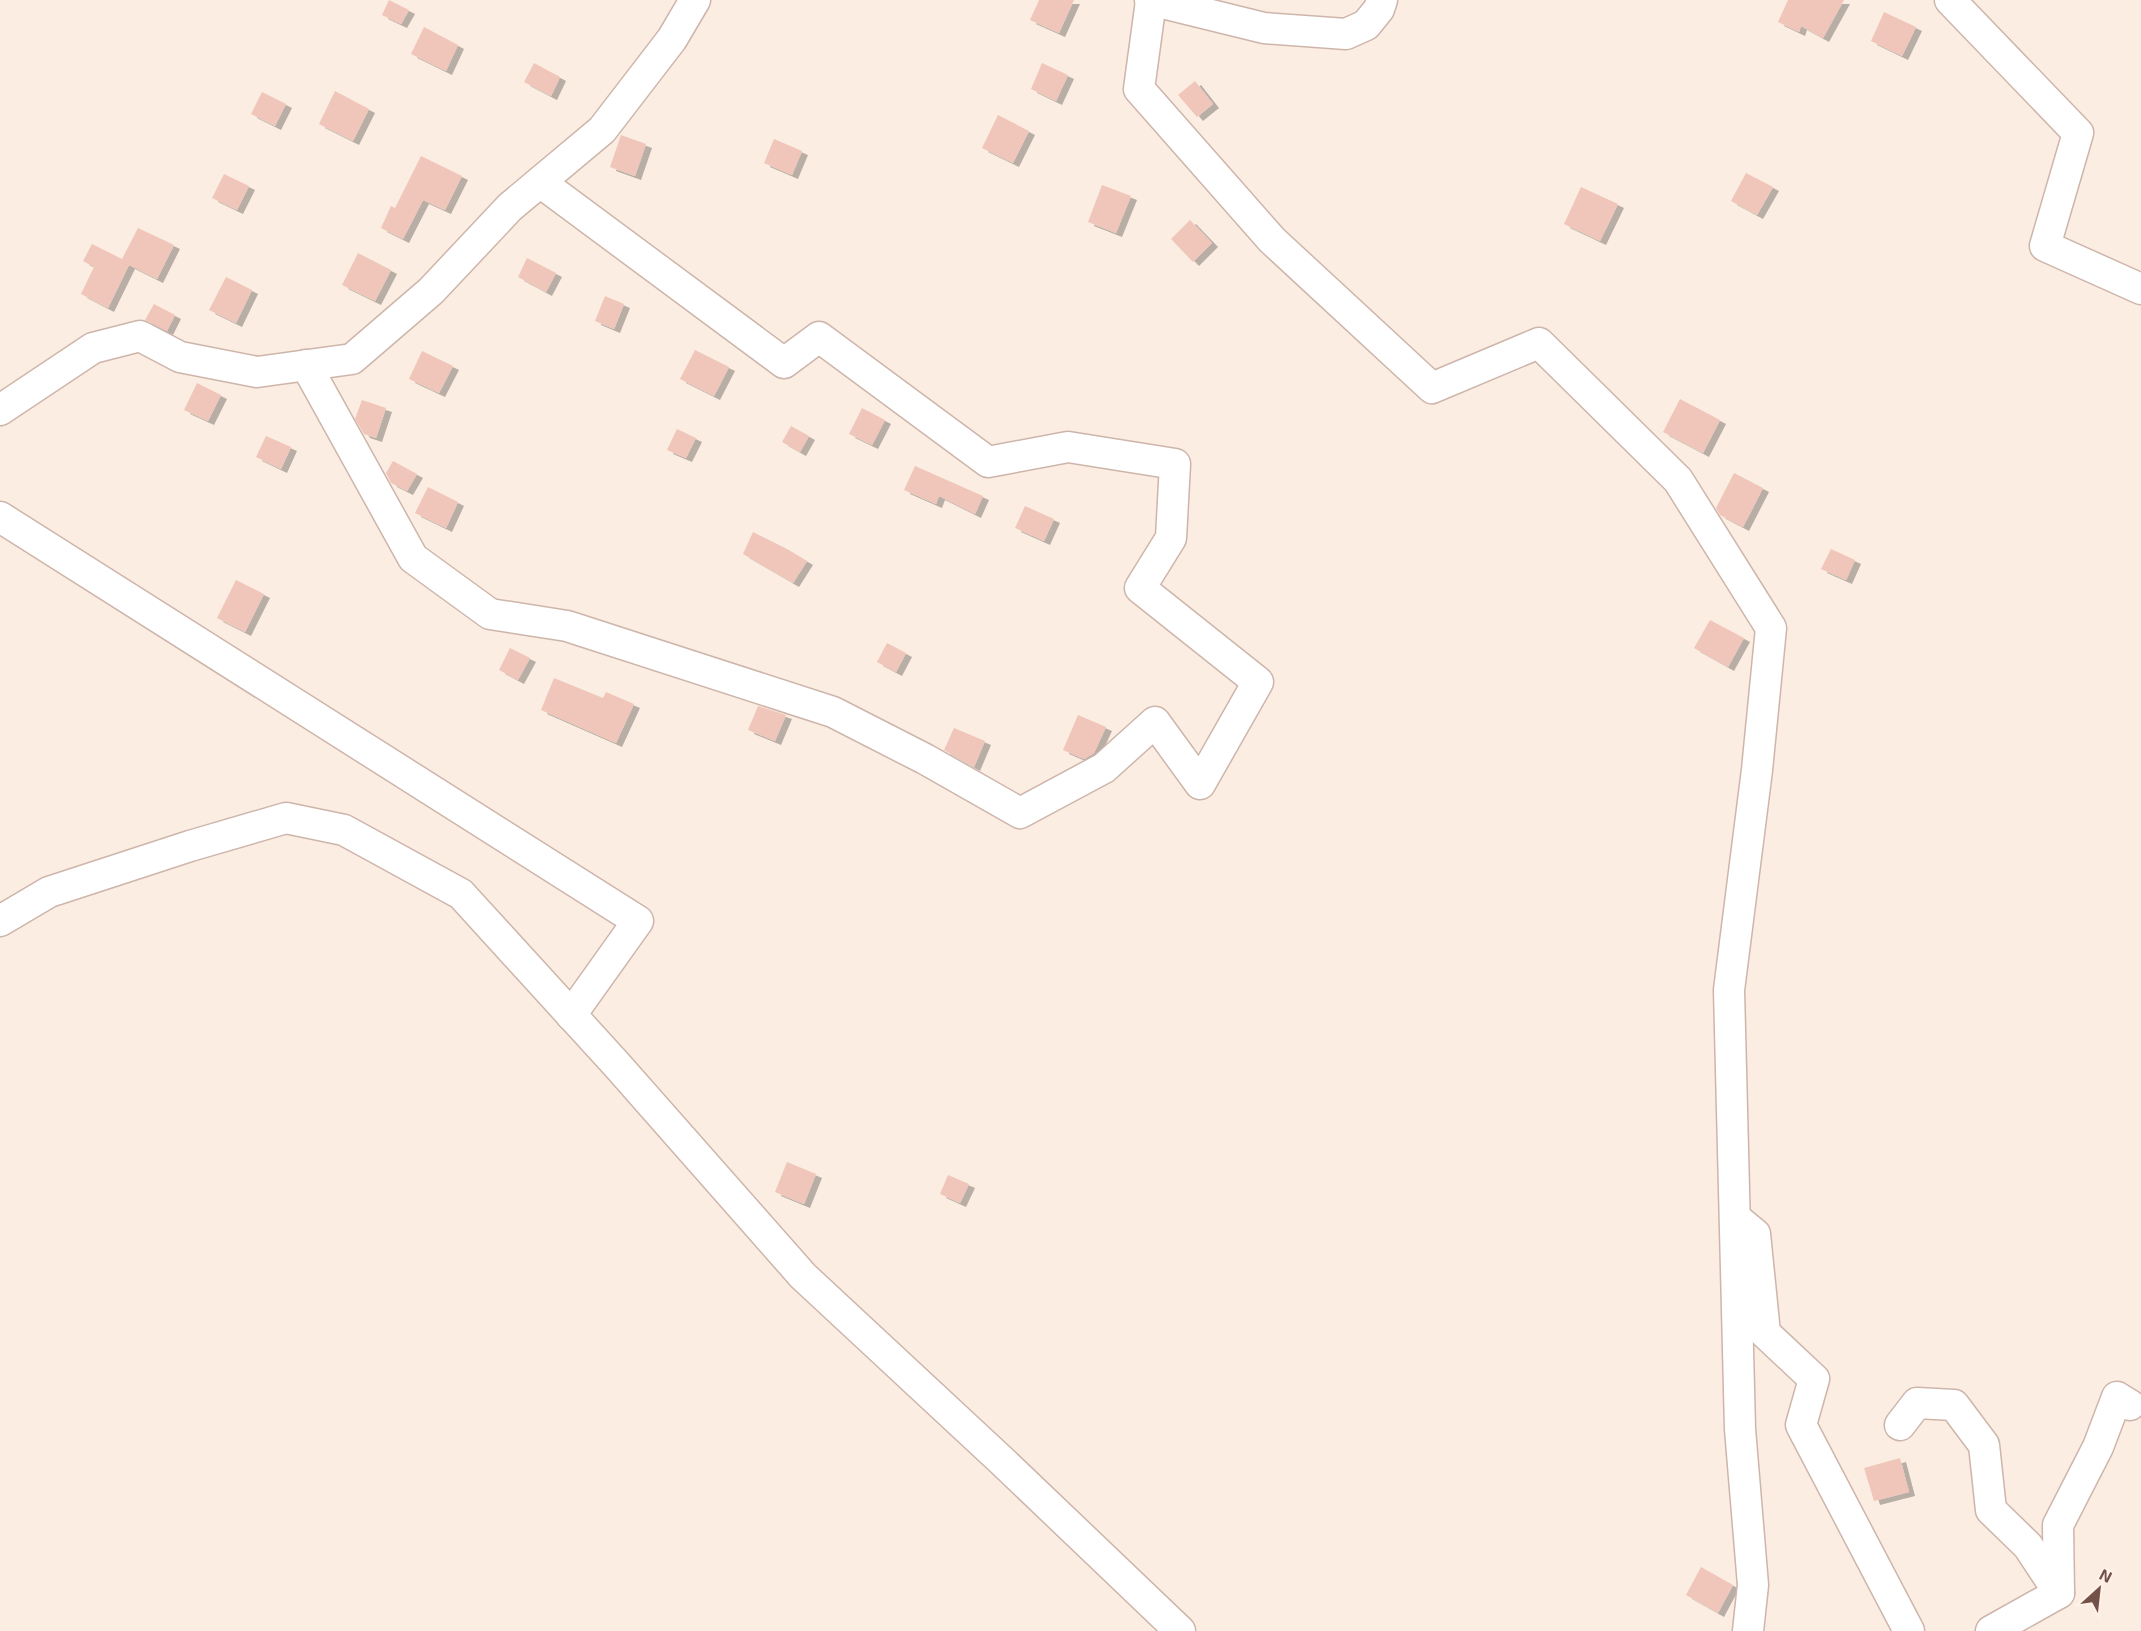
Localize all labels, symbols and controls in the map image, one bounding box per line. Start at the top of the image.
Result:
north arrow [2069,1559,2129,1619]
text: N [2097,1564,2116,1586]

